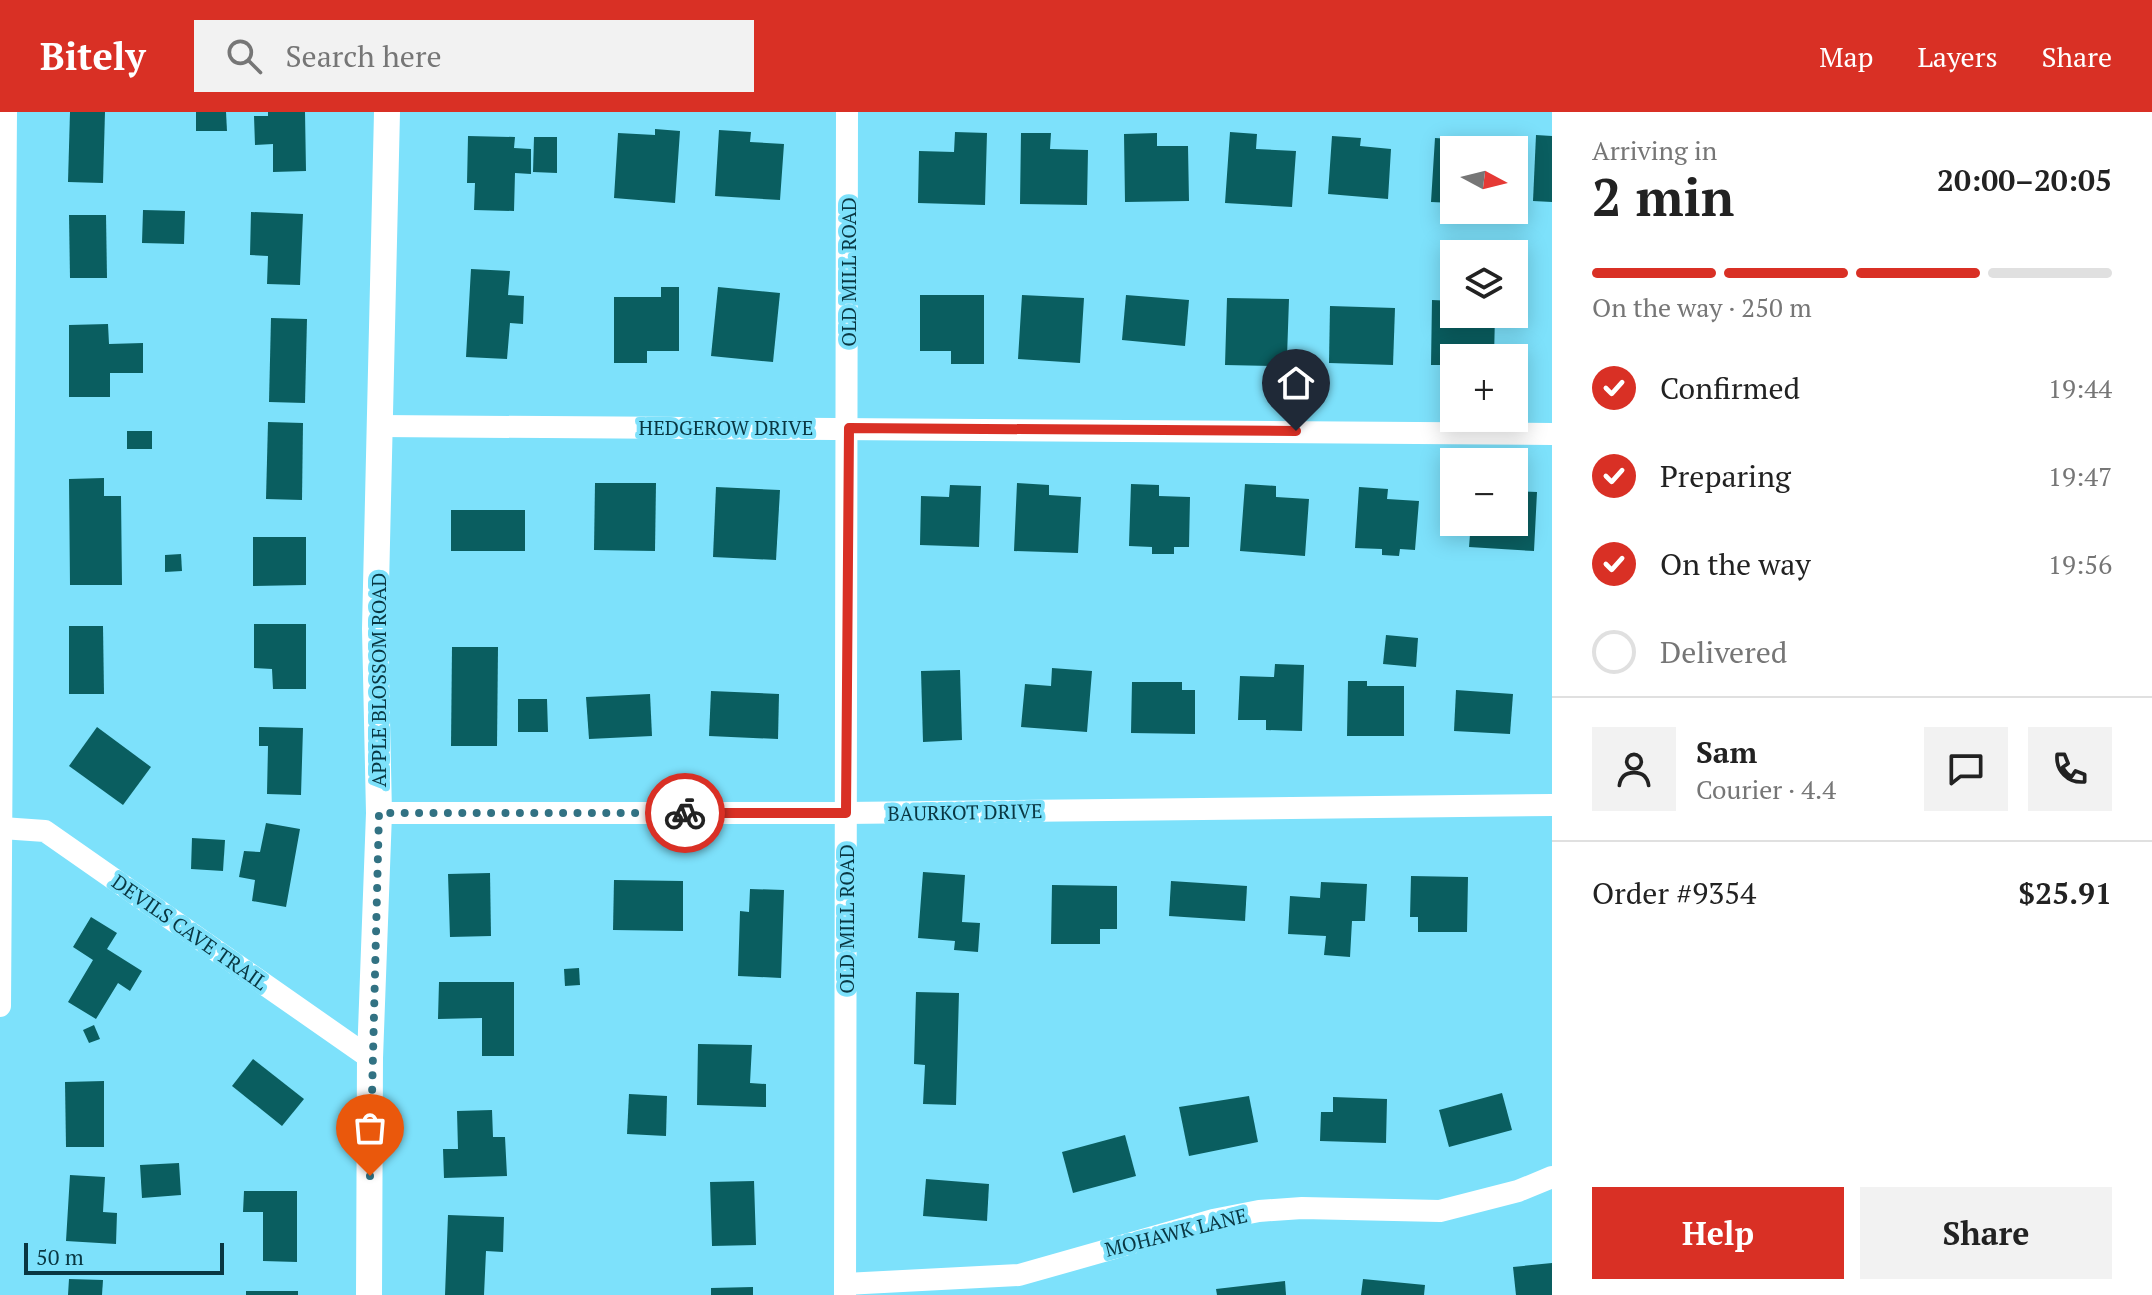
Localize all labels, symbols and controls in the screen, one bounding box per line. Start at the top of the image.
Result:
search box [194,20,754,92]
text: Bitely [40,31,146,81]
icon: search [222,34,266,78]
text: Search here [286,36,442,76]
text: Map [1819,38,1873,75]
text: Layers [1917,38,1998,75]
text: Share [2042,38,2112,75]
text: Arriving in [1592,133,1717,167]
north arrow [1440,136,1528,224]
map controls [1440,136,1528,536]
text: 20:00–20:05 [1937,160,2112,200]
text: 2 min [1592,162,1734,231]
street label: OLD MILL ROAD [835,197,862,347]
button: layers [1440,240,1528,328]
text: On the way · 250 m [1592,290,1812,324]
button: + [1440,344,1528,432]
pin [1262,349,1330,431]
icon: home [1274,361,1318,405]
icon: check [1592,366,1636,410]
text: Confirmed [1660,368,1800,408]
text: 19:44 [2048,371,2112,405]
street label: HEDGEROW DRIVE [639,414,813,441]
button: − [1440,448,1528,536]
icon: check [1592,454,1636,498]
text: Preparing [1660,456,1791,496]
text: 19:47 [2048,459,2112,493]
icon: check [1592,542,1636,586]
text: On the way [1660,544,1811,584]
text: 19:56 [2048,547,2112,581]
street label: APPLE BLOSSOM ROAD [365,573,392,787]
text: Delivered [1660,632,1787,672]
button: person [1592,727,1676,811]
button: chat [1924,727,2008,811]
button: phone [2028,727,2112,811]
text: Sam [1696,732,1757,772]
text: Courier · 4.4 [1696,772,1836,806]
courier [645,773,725,853]
icon: bike [663,791,707,835]
street label: BAURKOT DRIVE [887,797,1043,827]
street label: OLD MILL ROAD [833,844,860,994]
street label: DEVILS CAVE TRAIL [107,868,273,996]
text: Order #9354 [1592,873,1756,913]
text: $25.91 [2018,873,2112,913]
pin [336,1094,404,1176]
icon: bag [348,1106,392,1150]
button: Help [1592,1187,1844,1279]
button: Share [1860,1187,2112,1279]
street label: MOHAWK LANE [1102,1201,1250,1263]
scale bar [24,1239,224,1275]
text: 50 m [36,1242,84,1271]

